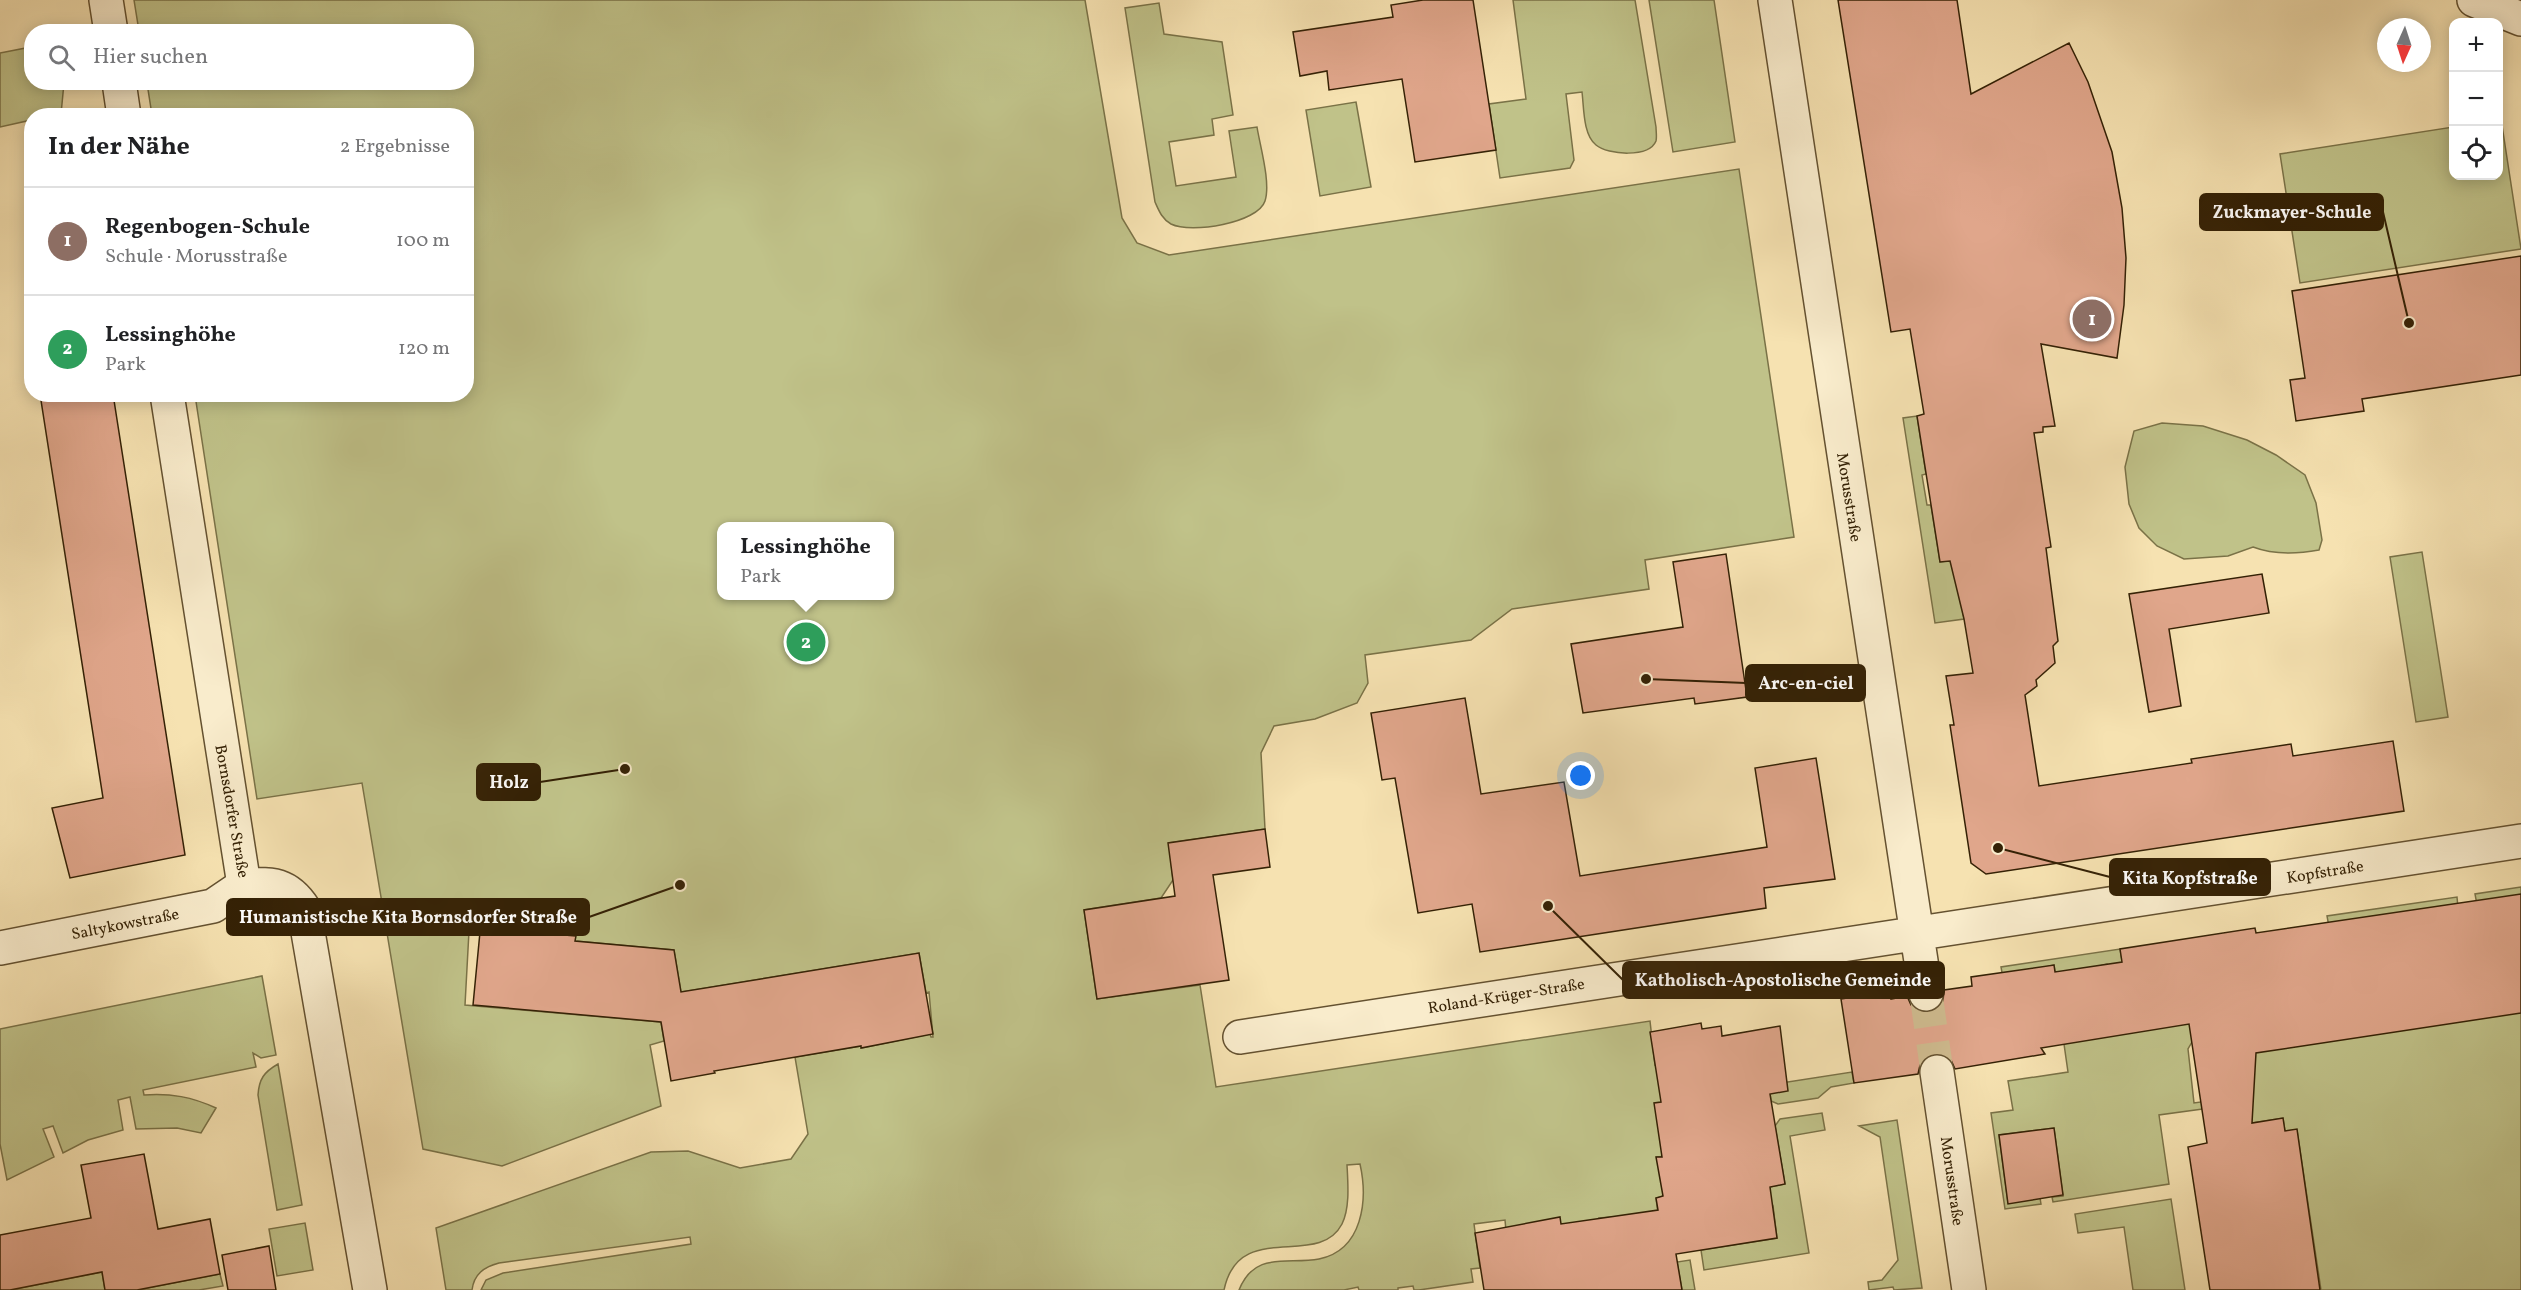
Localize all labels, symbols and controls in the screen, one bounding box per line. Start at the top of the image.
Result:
north arrow [2377,18,2431,72]
map controls [2449,18,2503,180]
button: + [2449,18,2503,72]
search box [24,24,474,90]
icon: search [45,41,78,74]
text: Hier suchen [93,42,208,73]
button: − [2449,72,2503,126]
button: locate [2449,126,2503,180]
text: In der Nähe [48,129,190,165]
text: 2 Ergebnisse [340,133,450,161]
callout: Zuckmayer-Schule [2200,194,2383,230]
text: Zuckmayer-Schule [2213,201,2371,226]
text: Regenbogen-Schule [105,212,310,243]
text: 1 [63,227,72,255]
text: 100 m [396,227,450,255]
text: Schule · Morusstraße [105,243,288,271]
pin: 1 [2072,296,2112,342]
text: Lessinghöhe [105,320,236,351]
text: 2 [62,335,73,363]
text: 120 m [398,335,450,363]
text: Park [105,351,146,379]
street label: Morusstraße [1830,451,1866,543]
popup [717,522,894,600]
text: Lessinghöhe [740,532,871,563]
text: Park [740,563,781,591]
pin: 2 [786,620,826,664]
callout: Arc-en-ciel [1746,665,1865,701]
text: Arc-en-ciel [1758,672,1854,697]
street label: Bornsdorfer Straße [208,743,254,880]
your location [1566,761,1595,790]
callout: Holz [477,764,540,800]
text: Holz [489,771,529,796]
street label: Kopfstraße [2285,856,2365,890]
callout: Kita Kopfstraße [2110,859,2270,895]
text: Kita Kopfstraße [2122,867,2258,892]
callout: Humanistische Kita Bornsdorfer Straße [227,899,589,935]
street label: Saltykowstraße [70,904,181,946]
text: Humanistische Kita Bornsdorfer Straße [239,906,577,931]
callout: Katholisch-Apostolische Gemeinde [1623,962,1944,998]
text: Katholisch-Apostolische Gemeinde [1635,969,1931,994]
street label: Roland-Krüger-Straße [1426,974,1586,1020]
street label: Morusstraße [1934,1135,1968,1227]

